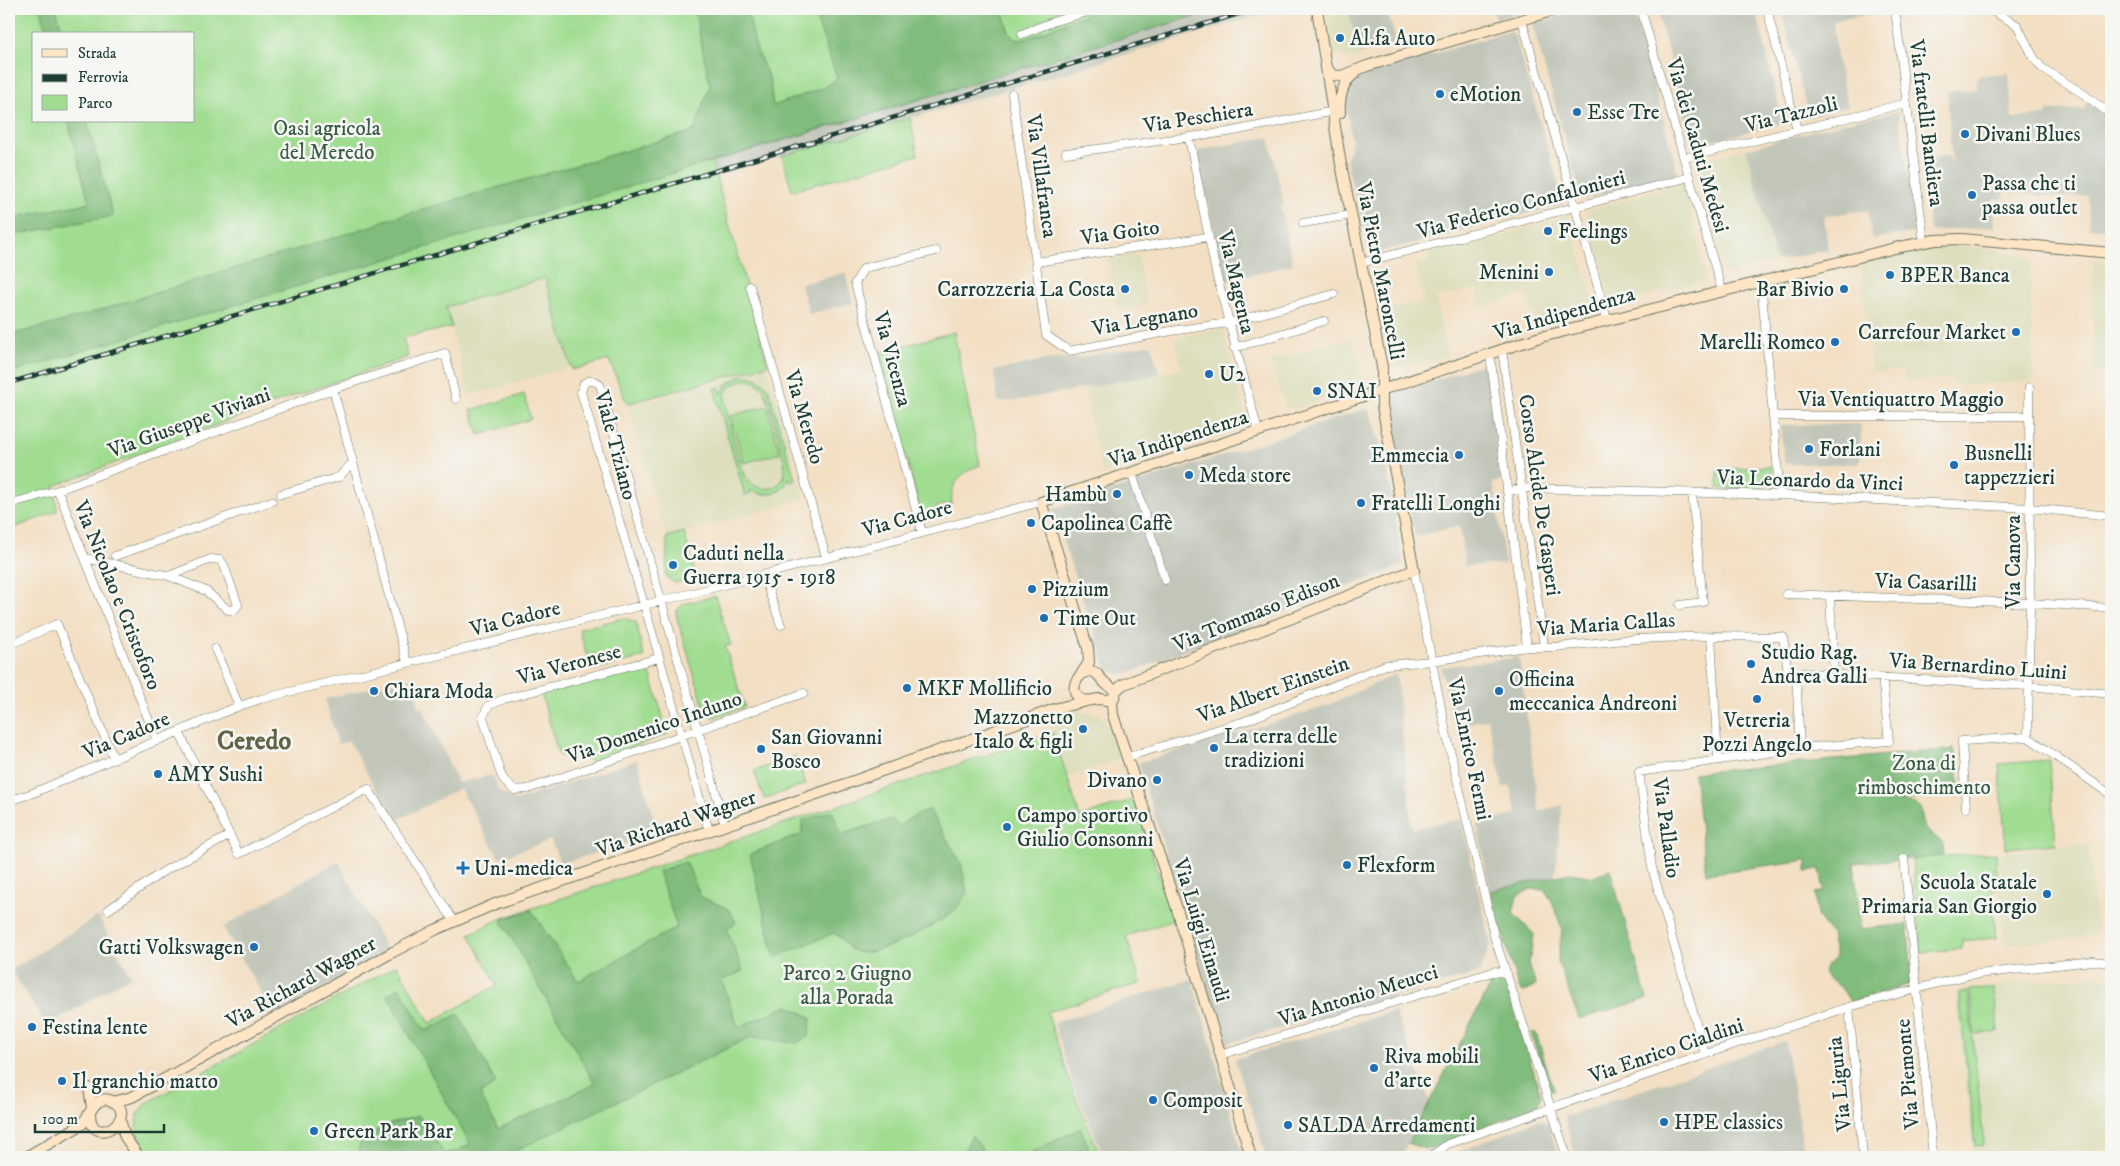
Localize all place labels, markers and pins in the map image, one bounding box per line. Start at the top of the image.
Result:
place label: Al.fa Auto [1350,26,1435,52]
marker: Al.fa Auto [1334,32,1346,44]
place label: eMotion [1450,82,1521,108]
marker: eMotion [1434,88,1446,100]
place label: Esse Tre [1587,100,1660,126]
marker: Esse Tre [1571,106,1583,118]
place label: Divani Blues [1975,122,2080,148]
marker: Divani Blues [1959,128,1971,140]
place label: Passa che ti passa outlet [1981,171,2078,221]
marker: Passa che ti passa outlet [1966,189,1978,201]
place label: Feelings [1558,219,1628,245]
marker: Feelings [1542,225,1554,237]
place label: Menini [1479,260,1539,286]
place label: BPER Banca [1900,263,2010,289]
marker: Menini [1543,266,1555,278]
marker: BPER Banca [1884,269,1896,281]
place label: Carrozzeria La Costa [937,277,1115,303]
place label: Bar Bivio [1756,277,1834,303]
marker: Carrozzeria La Costa [1119,283,1131,295]
marker: Bar Bivio [1838,283,1850,295]
place label: Carrefour Market [1858,320,2006,346]
marker: Carrefour Market [2010,326,2022,338]
place label: Marelli Romeo [1699,330,1825,356]
marker: Marelli Romeo [1829,336,1841,348]
place label: U2 [1219,362,1246,388]
marker: U2 [1203,368,1215,380]
place label: SNAI [1327,379,1377,405]
marker: SNAI [1311,385,1323,397]
place label: Forlani [1819,437,1881,463]
place label: Busnelli tappezzieri [1964,441,2055,491]
place label: Emmecia [1371,443,1449,469]
marker: Forlani [1803,443,1815,455]
marker: Emmecia [1453,449,1465,461]
marker: Busnelli tappezzieri [1948,459,1960,471]
place label: Meda store [1199,463,1291,489]
marker: Meda store [1183,469,1195,481]
place label: Hambù [1045,482,1107,508]
marker: Hambù [1111,488,1123,500]
place label: Fratelli Longhi [1371,491,1501,517]
marker: Fratelli Longhi [1355,497,1367,509]
place label: Capolinea Caffè [1041,511,1173,537]
marker: Capolinea Caffè [1025,517,1037,529]
place label: Caduti nella Guerra 1915 - 1918 [683,541,835,591]
marker: Caduti nella Guerra 1915 - 1918 [667,559,679,571]
place label: Pizzium [1042,577,1109,603]
marker: Pizzium [1026,583,1038,595]
place label: Time Out [1054,606,1136,632]
marker: Time Out [1038,612,1050,624]
place label: Studio Rag. Andrea Galli [1761,640,1867,690]
marker: Studio Rag. Andrea Galli [1745,658,1757,670]
place label: Officina meccanica Andreoni [1509,667,1677,717]
place label: MKF Mollificio [917,676,1052,702]
place label: Chiara Moda [384,679,493,705]
marker: MKF Mollificio [901,682,913,694]
marker: Chiara Moda [368,685,380,697]
marker: Officina meccanica Andreoni [1493,685,1505,697]
marker: Vetreria Pozzi Angelo [1751,693,1763,705]
place label: Mazzonetto Italo & figli [973,705,1073,755]
place label: Vetreria Pozzi Angelo [1702,708,1812,758]
marker: Mazzonetto Italo & figli [1077,723,1089,735]
place label: La terra delle tradizioni [1224,724,1338,774]
place label: San Giovanni Bosco [771,725,882,775]
marker: La terra delle tradizioni [1208,742,1220,754]
marker: San Giovanni Bosco [755,743,767,755]
place label: AMY Sushi [168,762,263,788]
marker: AMY Sushi [152,768,164,780]
place label: Divano [1087,768,1147,794]
marker: Divano [1151,774,1163,786]
place label: Campo sportivo Giulio Consonni [1017,803,1153,853]
marker: Campo sportivo Giulio Consonni [1001,821,1013,833]
place label: Flexform [1357,853,1436,879]
place label: Uni-medica [474,856,573,882]
marker: Flexform [1341,859,1353,871]
marker: Uni-medica [456,861,470,875]
place label: Scuola Statale Primaria San Giorgio [1861,870,2037,920]
marker: Scuola Statale Primaria San Giorgio [2041,888,2053,900]
place label: Gatti Volkswagen [99,935,244,961]
marker: Gatti Volkswagen [248,941,260,953]
place label: Festina lente [42,1015,148,1041]
marker: Festina lente [26,1021,38,1033]
place label: Riva mobili d'arte [1384,1044,1479,1094]
marker: Riva mobili d'arte [1368,1062,1380,1074]
place label: Il granchio matto [72,1069,218,1095]
marker: Il granchio matto [56,1075,68,1087]
place label: Composit [1163,1088,1243,1114]
marker: Composit [1147,1094,1159,1106]
place label: HPE classics [1674,1110,1783,1136]
place label: SALDA Arredamenti [1298,1113,1475,1139]
marker: HPE classics [1658,1116,1670,1128]
place label: Green Park Bar [324,1119,453,1145]
marker: SALDA Arredamenti [1282,1119,1294,1131]
marker: Green Park Bar [308,1125,320,1137]

